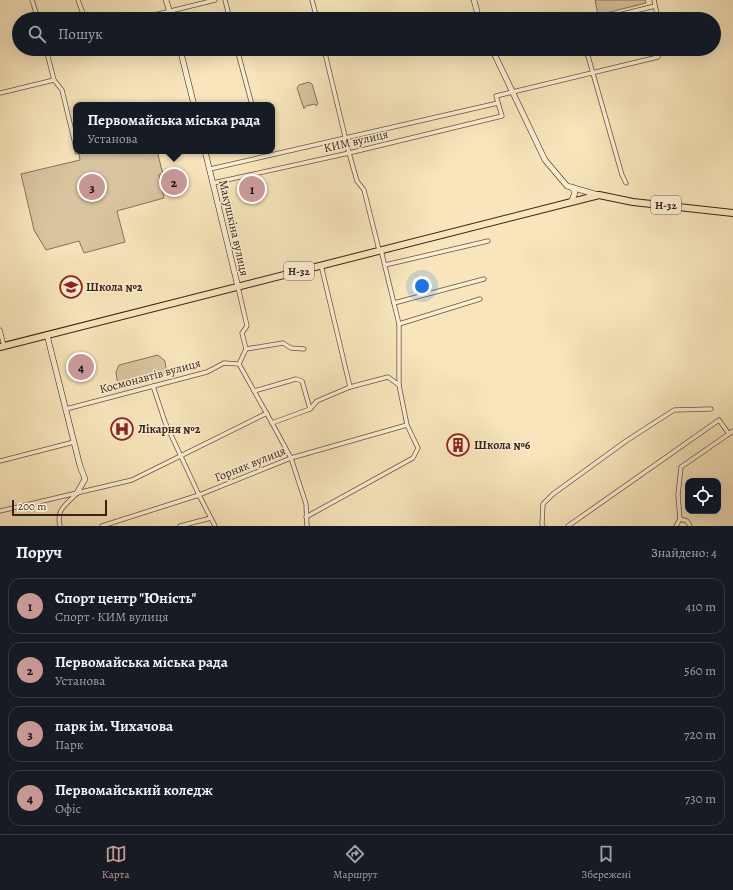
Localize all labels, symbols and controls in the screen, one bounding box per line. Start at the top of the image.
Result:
search box [12,12,721,56]
icon: search [26,23,48,45]
text: Пошук [58,24,103,44]
popup [73,102,275,154]
text: Первомайська міська рада [88,110,260,130]
street label: КИМ вулиця [322,126,390,156]
text: Установа [88,130,138,147]
pin: 2 [161,167,187,197]
pin: 3 [79,172,105,202]
pin: 1 [239,174,265,204]
street label: Макушкіна вулиця [215,178,253,278]
road number: Н-32 [651,196,681,214]
road number: Н-32 [284,262,314,280]
school or university icon: Школа №2 [58,274,84,300]
your location [412,276,432,296]
place label: Школа №2 [86,279,143,295]
pin: 4 [68,352,94,382]
street label: Космонавтів вулиця [98,355,203,397]
hospital icon: Лікарня №2 [109,416,135,442]
place label: Лікарня №2 [138,421,201,437]
building icon: Школа №6 [445,432,471,458]
place label: Школа №6 [474,437,531,453]
street label: Горняк вулиця [212,442,288,486]
map controls [685,478,721,514]
button: locate [685,478,721,514]
scale bar [12,498,107,517]
text: 200 m [18,499,46,514]
text: Поруч [16,541,62,564]
text: Знайдено: 4 [651,544,717,561]
text: Спорт центр "Юність" [55,588,196,608]
text: 1 [28,598,32,615]
text: 410 m [685,598,716,615]
text: Спорт · КИМ вулиця [55,608,169,625]
text: Первомайська міська рада [55,652,228,672]
text: 2 [27,662,33,679]
text: 560 m [684,662,716,679]
text: Установа [55,672,105,689]
text: парк ім. Чихачова [55,716,173,736]
text: 3 [27,726,33,743]
text: 720 m [684,726,716,743]
text: Парк [55,736,84,753]
text: Первомайський коледж [55,780,213,800]
text: 4 [27,790,33,807]
text: 730 m [685,790,716,807]
text: Офіс [55,800,81,817]
tab: Карта [102,843,130,882]
tab: Маршрут [333,843,378,882]
tab: Збережені [581,843,631,882]

